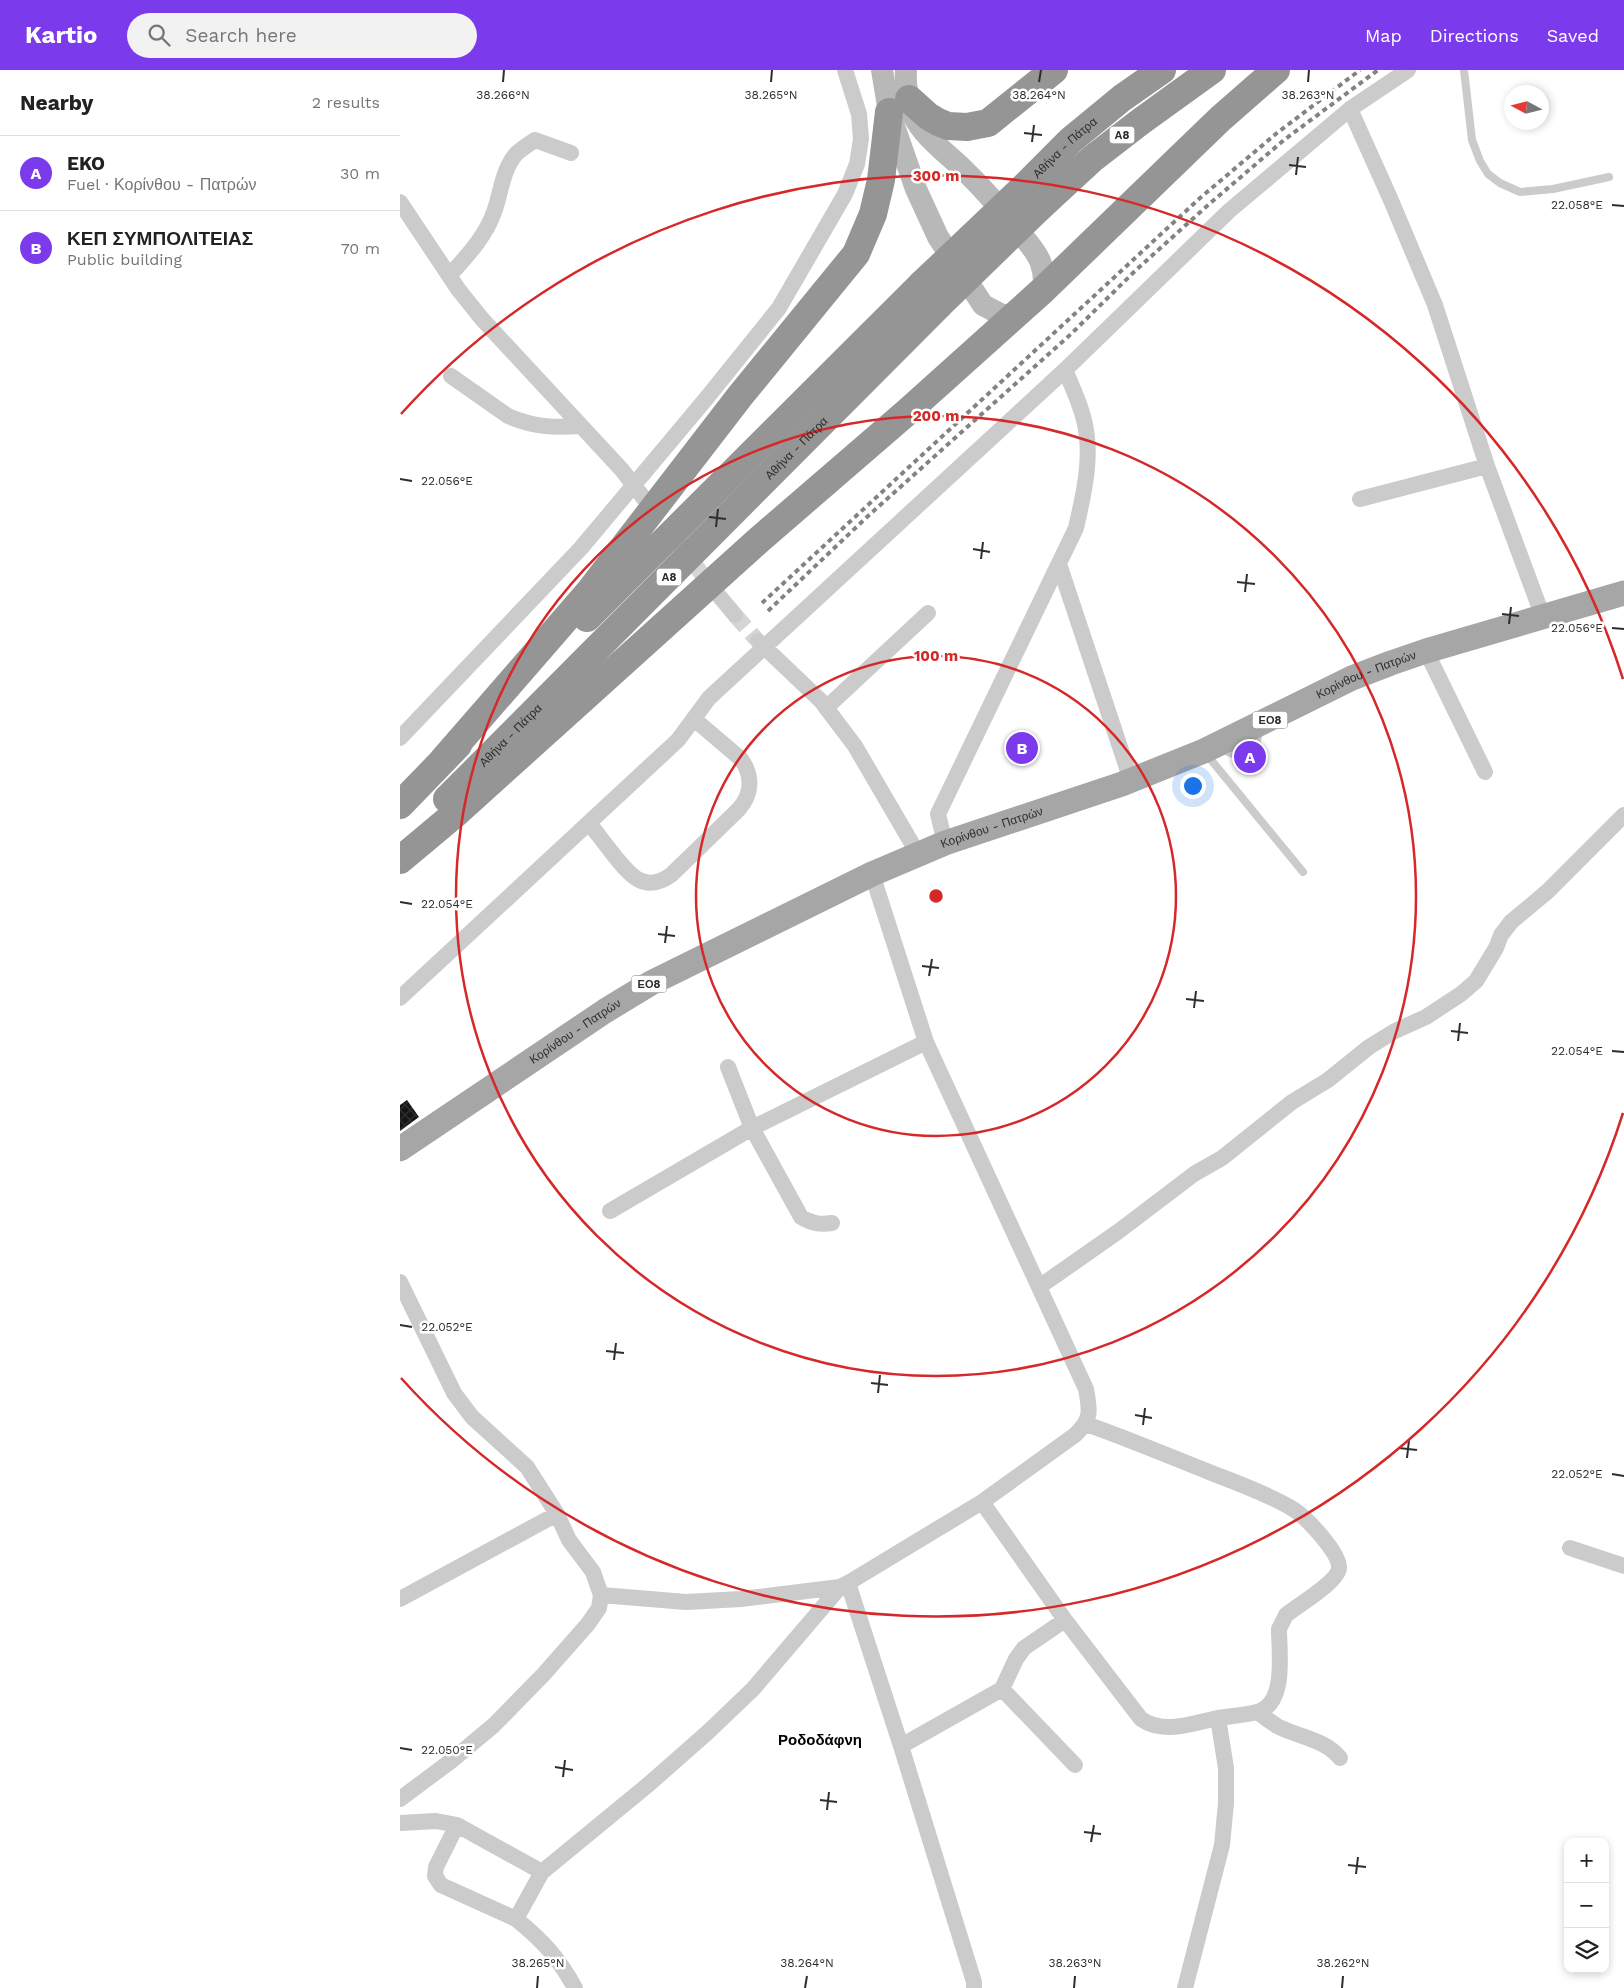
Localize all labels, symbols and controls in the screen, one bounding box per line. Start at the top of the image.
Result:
search box [127,13,477,58]
text: Kartio [25,21,97,49]
icon: search [145,21,173,49]
text: Search here [185,24,297,47]
text: Map [1365,25,1402,46]
text: Directions [1430,25,1519,46]
text: Saved [1547,25,1599,46]
north arrow [1504,85,1549,130]
text: 38.266°N [476,88,530,102]
text: 38.265°N [744,88,798,102]
text: 38.264°N [1012,88,1066,102]
text: 38.263°N [1281,88,1335,102]
text: Nearby [20,90,93,115]
text: 2 results [312,93,380,112]
street label: Αθήνα - Πάτρα [1030,114,1100,181]
road number: Α8 [1110,126,1134,144]
text: EKO [67,152,105,175]
text: A [31,164,41,183]
text: 30 m [340,164,380,183]
text: 300 m [913,167,959,185]
text: Fuel · Κορίνθου - Πατρών [67,175,256,194]
text: 22.058°E [1551,198,1603,212]
text: ΚΕΠ ΣΥΜΠΟΛΙΤΕΙΑΣ [67,227,253,250]
text: B [31,239,41,258]
text: 70 m [341,239,380,258]
text: Public building [67,250,182,269]
text: 200 m [913,407,959,425]
street label: Αθήνα - Πάτρα [762,414,831,483]
text: 22.056°E [421,474,473,488]
road number: Α8 [656,568,682,586]
text: 22.056°E [1551,621,1603,635]
text: 100 m [914,647,958,665]
street label: Κορίνθου - Πατρών [1314,648,1418,702]
street label: Αθήνα - Πάτρα [476,701,545,769]
road number: ΕΟ8 [1252,712,1288,728]
pin: B [1006,729,1038,767]
pin: A [1234,738,1266,776]
your location [1180,773,1206,799]
street label: Κορίνθου - Πατρών [938,804,1045,851]
centre of rings [927,887,945,905]
text: 22.054°E [421,897,473,911]
road number: ΕΟ8 [632,976,666,992]
street label: Κορίνθου - Πατρών [527,996,623,1067]
text: 22.054°E [1551,1044,1603,1058]
text: 22.052°E [421,1320,473,1334]
text: 22.052°E [1551,1467,1603,1481]
district label: Ροδοδάφνη [778,1731,862,1749]
text: 22.050°E [421,1743,473,1757]
map controls [1564,1838,1609,1973]
button: + [1564,1838,1609,1883]
button: − [1564,1883,1609,1928]
button: layers [1564,1928,1609,1973]
text: 38.265°N [511,1956,565,1970]
text: 38.264°N [780,1956,834,1970]
text: 38.263°N [1048,1956,1102,1970]
text: 38.262°N [1316,1956,1370,1970]

